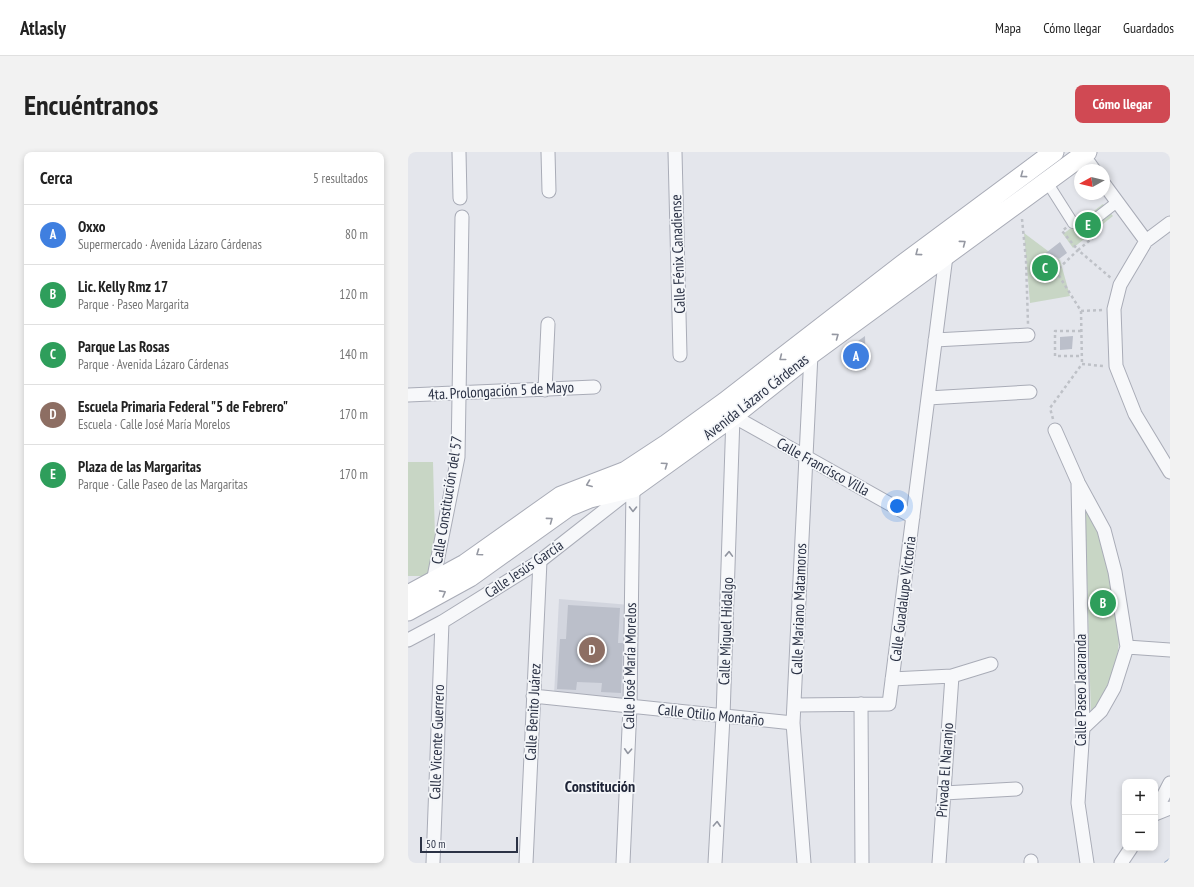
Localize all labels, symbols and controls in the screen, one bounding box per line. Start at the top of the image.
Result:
text: Atlasly [20,16,66,40]
text: Mapa [995,19,1021,37]
text: Cómo llegar [1043,19,1101,37]
text: Guardados [1123,19,1174,37]
button: Cómo llegar [1075,85,1170,123]
text: Encuéntranos [24,86,158,123]
north arrow [1074,164,1110,200]
text: Cerca [40,167,73,189]
text: 5 resultados [313,170,368,187]
one-way arrow [1020,170,1027,177]
street label: Calle Fénix Canadiense [666,194,689,314]
pin: E [1075,210,1101,240]
text: Oxxo [78,217,105,236]
text: A [50,226,56,243]
text: 80 m [345,226,368,243]
text: Supermercado · Avenida Lázaro Cárdenas [78,236,262,253]
one-way arrow [959,241,966,248]
one-way arrow [916,248,923,255]
pin: C [1032,253,1058,283]
text: Lic. Kelly Rmz 17 [78,277,168,296]
text: B [50,286,56,303]
text: 120 m [339,286,368,303]
text: Parque · Paseo Margarita [78,296,189,313]
one-way arrow [831,334,838,341]
text: Parque Las Rosas [78,337,169,356]
pin: A [843,341,869,371]
text: C [50,346,56,363]
text: 140 m [339,346,368,363]
street label: Avenida Lázaro Cárdenas [699,349,812,444]
one-way arrow [780,353,787,360]
text: Parque · Avenida Lázaro Cárdenas [78,356,229,373]
street label: 4ta. Prolongación 5 de Mayo [428,377,574,404]
text: Escuela Primaria Federal "5 de Febrero" [78,397,288,416]
text: D [50,406,56,423]
text: 170 m [339,406,368,423]
text: Escuela · Calle José María Morelos [78,416,230,433]
street label: Calle Francisco Villa [774,433,873,500]
street label: Calle Constitución del 57 [427,435,466,565]
text: Plaza de las Margaritas [78,457,201,476]
one-way arrow [661,462,668,470]
text: E [50,466,56,483]
text: 170 m [339,466,368,483]
text: Parque · Calle Paseo de las Margaritas [78,476,248,493]
one-way arrow [585,480,592,488]
your location [887,496,907,516]
one-way arrow [629,506,637,512]
one-way arrow [546,517,553,525]
street label: Calle Jesús García [481,535,567,602]
street label: Calle Guadalupe Victoria [885,535,920,663]
street label: Calle Mariano Matamoros [787,543,810,675]
one-way arrow [477,548,484,555]
one-way arrow [724,551,733,557]
street label: Calle Miguel Hidalgo [714,577,737,685]
pin: B [1090,588,1116,618]
one-way arrow [438,590,446,597]
street label: Calle José María Morelos [619,602,640,730]
street label: Calle Paseo Jacaranda [1071,634,1090,746]
pin: D [579,635,605,665]
street label: Calle Benito Juárez [520,663,545,761]
street label: Calle Vicente Guerrero [425,684,448,800]
street label: Calle Otilio Montaño [657,699,765,730]
street label: Privada El Naranjo [932,722,957,818]
one-way arrow [624,748,632,754]
district label: Constitución [565,776,635,796]
map controls [1122,779,1158,851]
button: + [1122,779,1158,815]
button: − [1122,815,1158,851]
one-way arrow [712,821,721,827]
scale bar [420,835,518,854]
text: 50 m [426,837,445,851]

